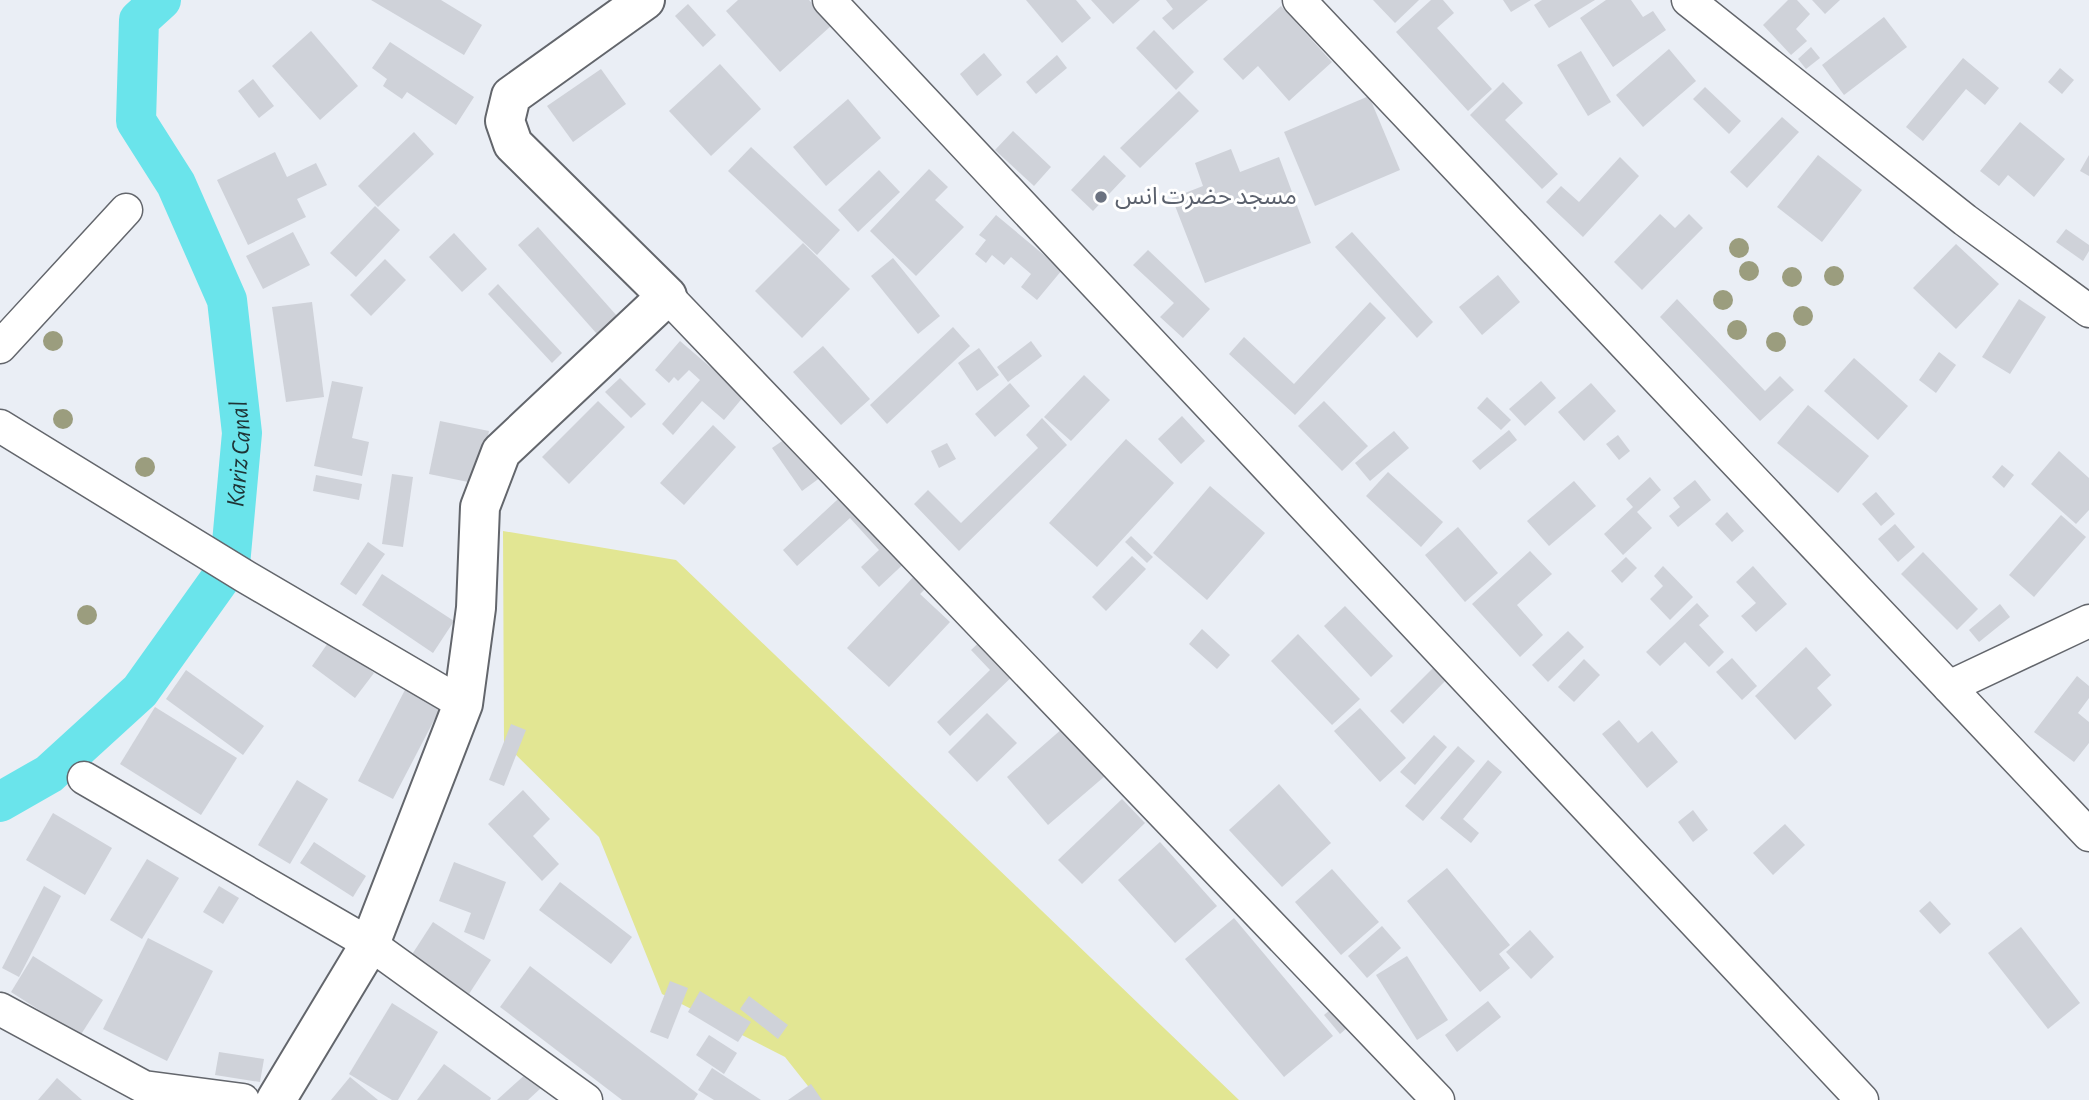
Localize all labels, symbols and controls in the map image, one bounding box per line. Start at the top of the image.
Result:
place label: مسجد حضرت انس [1115,185,1297,210]
marker: مسجد حضرت انس [1093,189,1109,205]
water label: Kariz Canal [222,399,255,508]

